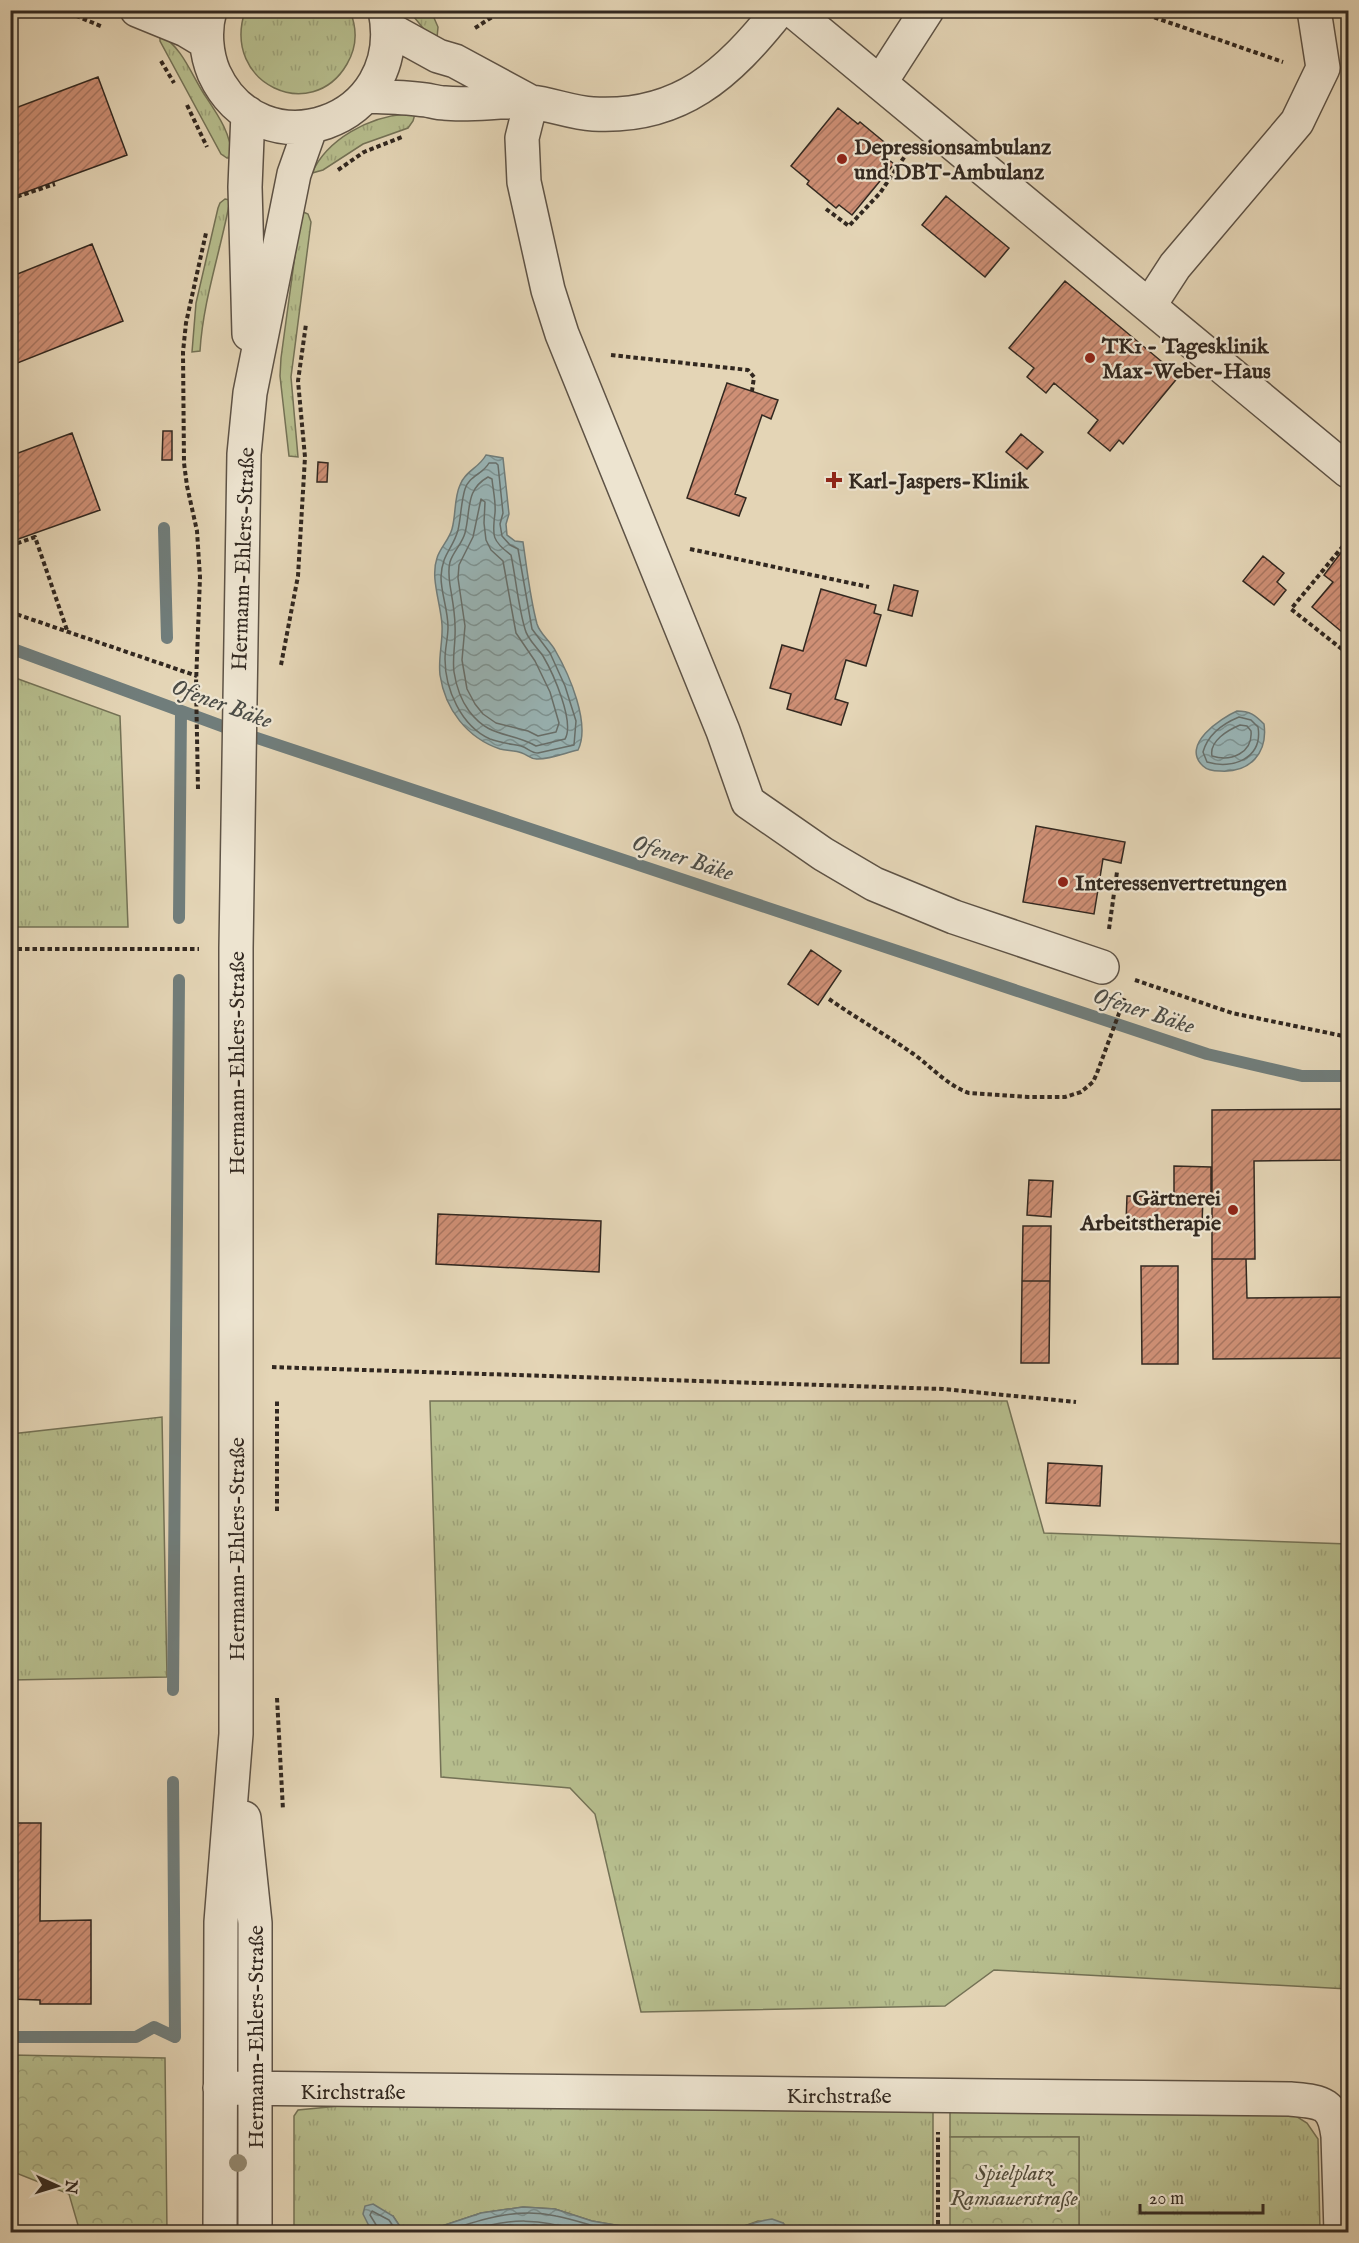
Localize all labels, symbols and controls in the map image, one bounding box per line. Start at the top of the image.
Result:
place label: Depressionsambulanz und DBT-Ambulanz [854,134,1052,187]
marker: Depressionsambulanz und DBT-Ambulanz [835,152,849,166]
place label: TK1 - Tagesklinik Max-Weber-Haus [1101,333,1271,386]
marker: TK1 - Tagesklinik Max-Weber-Haus [1083,351,1097,365]
street label: Hermann-Ehlers-Straße [226,447,262,671]
place label: Karl-Jaspers-Klinik [848,468,1030,496]
marker: Karl-Jaspers-Klinik [825,471,843,489]
water label: Ofener Bäke [167,672,276,737]
water label: Ofener Bäke [628,827,737,889]
place label: Interessenvertretungen [1075,870,1287,898]
marker: Interessenvertretungen [1056,875,1070,889]
street label: Hermann-Ehlers-Straße [224,951,252,1175]
water label: Ofener Bäke [1089,980,1198,1042]
place label: Gärtnerei Arbeitstherapie [1079,1185,1221,1238]
marker: Gärtnerei Arbeitstherapie [1226,1203,1240,1217]
street label: Hermann-Ehlers-Straße [224,1437,252,1661]
street label: Hermann-Ehlers-Straße [243,1925,271,2149]
street label: Kirchstraße [300,2079,406,2107]
street label: Kirchstraße [786,2083,892,2111]
north arrow [27,2156,87,2216]
park label: Spielplatz Ramsauerstraße [950,2160,1078,2213]
scale bar [1140,2177,1263,2215]
text: N [59,2178,80,2195]
text: 20 m [1149,2188,1184,2211]

